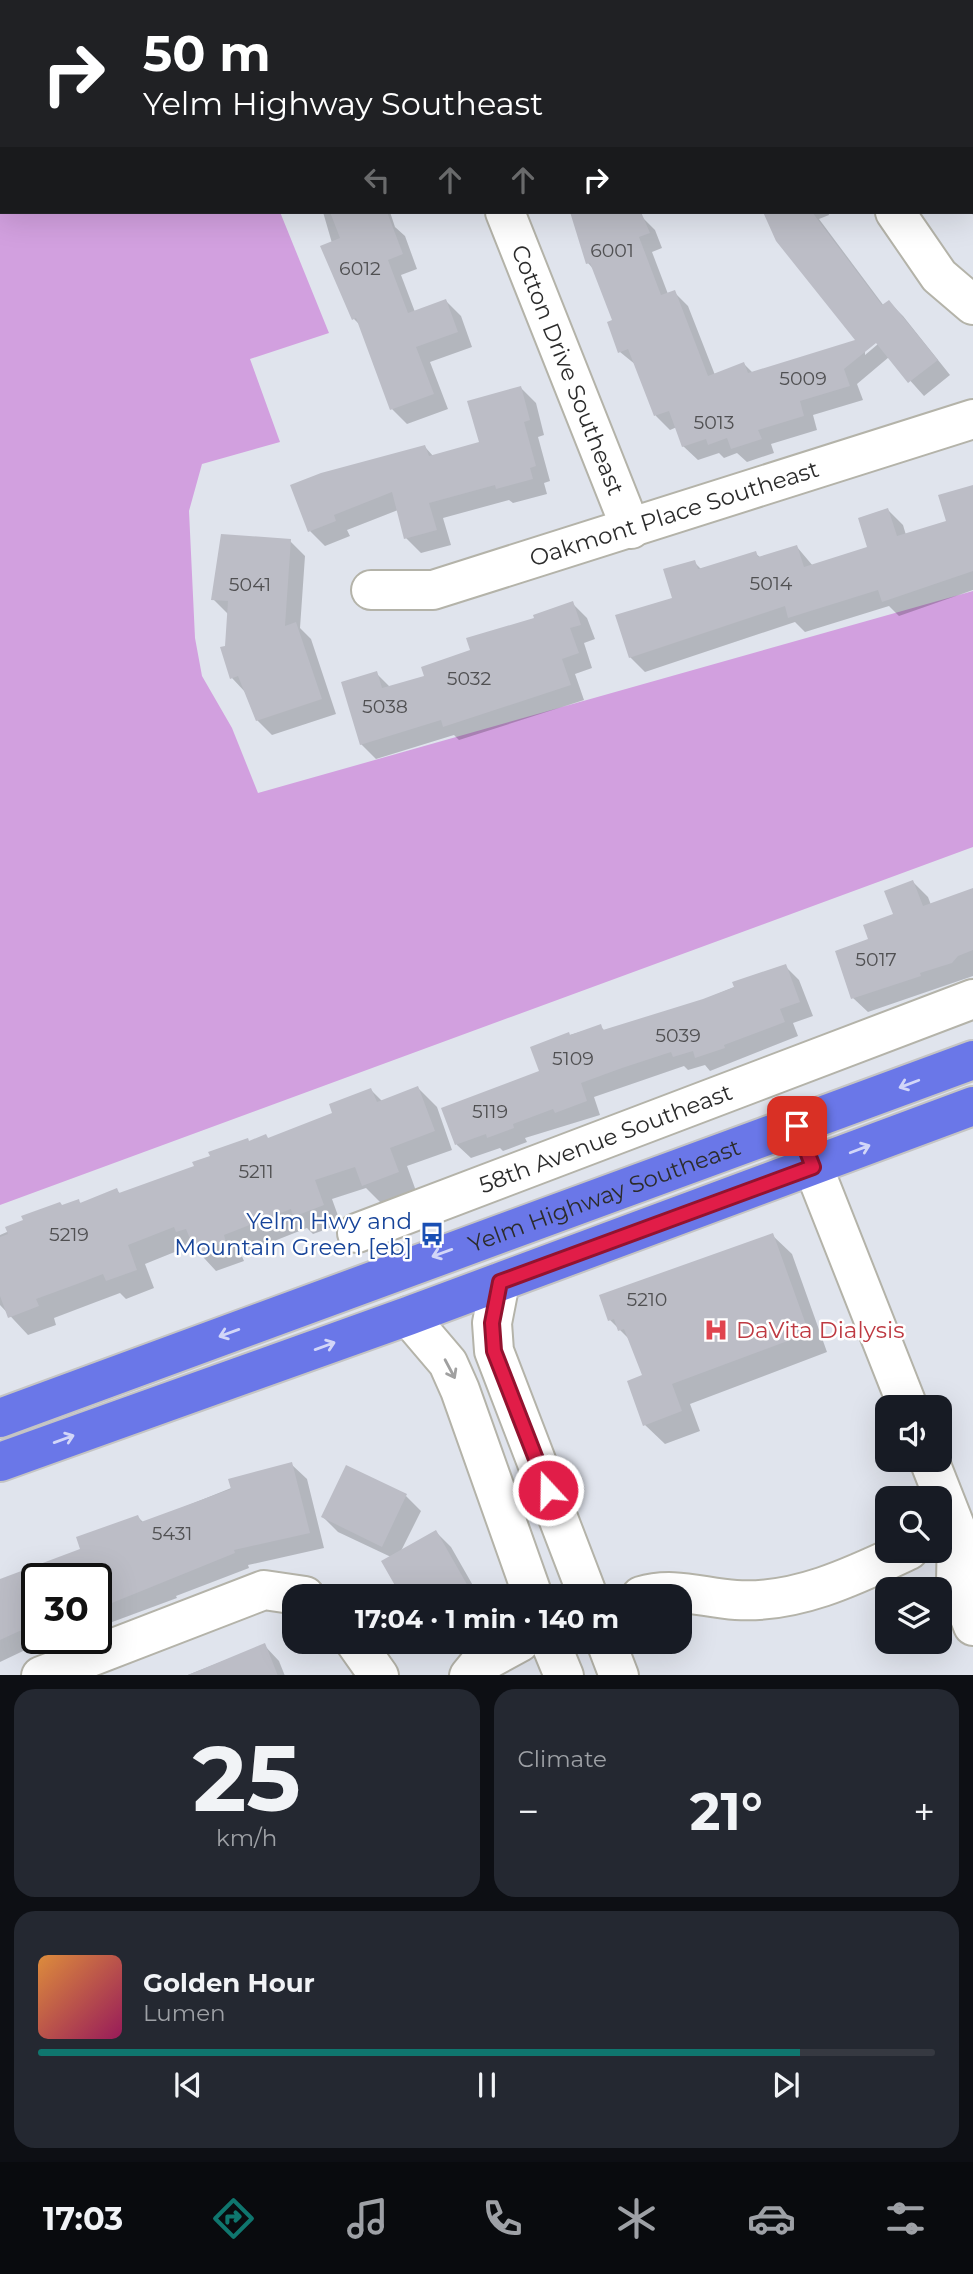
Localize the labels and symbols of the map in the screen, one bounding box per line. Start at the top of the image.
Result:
house number: 6001 [590,239,634,262]
street label: Cotton Drive Southeast [505,241,630,499]
house number: 6012 [339,257,381,280]
house number: 5009 [779,367,827,390]
house number: 5013 [694,411,734,434]
street label: Oakmont Place Southeast [526,455,822,573]
house number: 5014 [750,572,793,595]
house number: 5041 [229,573,271,596]
house number: 5032 [447,667,491,690]
house number: 5038 [362,695,408,718]
house number: 5017 [855,948,897,971]
house number: 5039 [655,1024,701,1047]
house number: 5109 [552,1047,594,1070]
street label: 58th Avenue Southeast [475,1078,736,1199]
one-way arrow [899,1078,921,1091]
pin [767,1096,827,1156]
house number: 5119 [472,1100,508,1123]
street label: Yelm Highway Southeast [464,1133,744,1258]
one-way arrow [848,1141,870,1154]
house number: 5211 [238,1160,274,1183]
place label: Yelm Hwy and Mountain Green [eb] [174,1207,412,1261]
bus stop icon: Yelm Hwy and Mountain Green [eb] [418,1220,446,1248]
house number: 5219 [49,1223,89,1246]
one-way arrow [432,1248,453,1261]
house number: 5210 [627,1288,667,1311]
hospital icon: DaVita Dialysis [702,1316,730,1344]
place label: DaVita Dialysis [736,1316,904,1344]
one-way arrow [218,1328,240,1340]
one-way arrow [313,1339,335,1351]
one-way arrow [443,1359,457,1379]
one-way arrow [53,1432,75,1445]
position arrow [511,1453,585,1527]
house number: 5431 [152,1522,192,1545]
speed limit sign: 30 [21,1563,112,1654]

